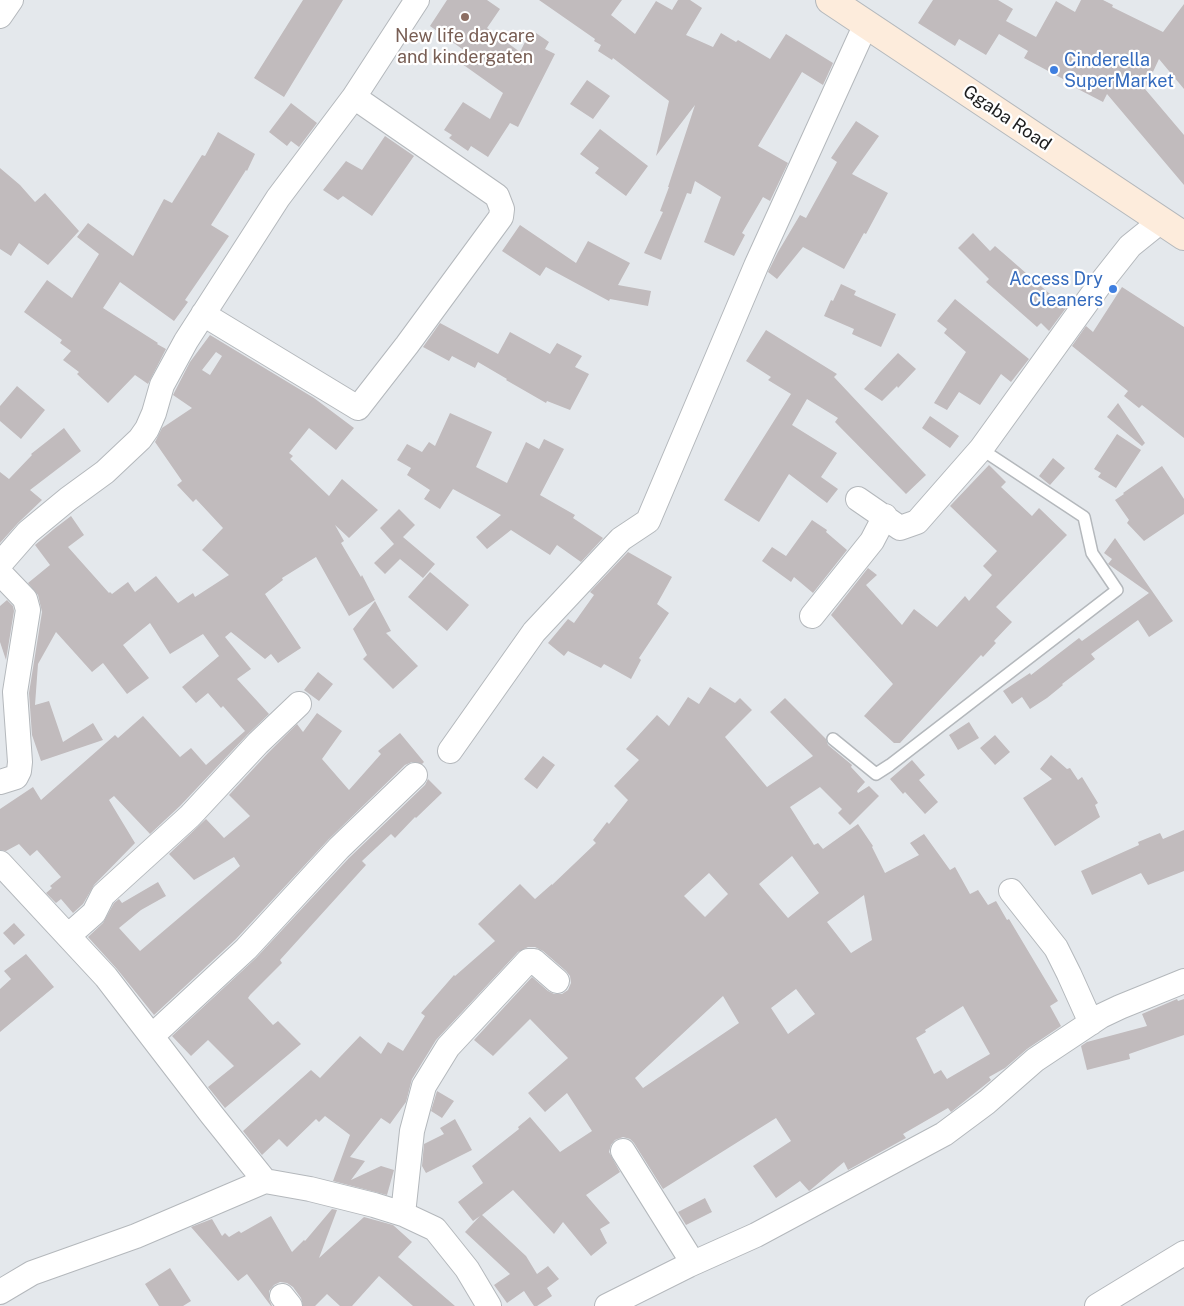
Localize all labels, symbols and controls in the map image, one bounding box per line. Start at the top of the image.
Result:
marker: New life daycare and kindergaten [459,11,471,23]
place label: New life daycare and kindergaten [395,25,535,68]
place label: Cinderella SuperMarket [1064,49,1174,92]
marker: Cinderella SuperMarket [1048,64,1060,76]
street label: Ggaba Road [959,81,1055,155]
place label: Access Dry Cleaners [1009,268,1103,310]
marker: Access Dry Cleaners [1107,283,1119,295]

